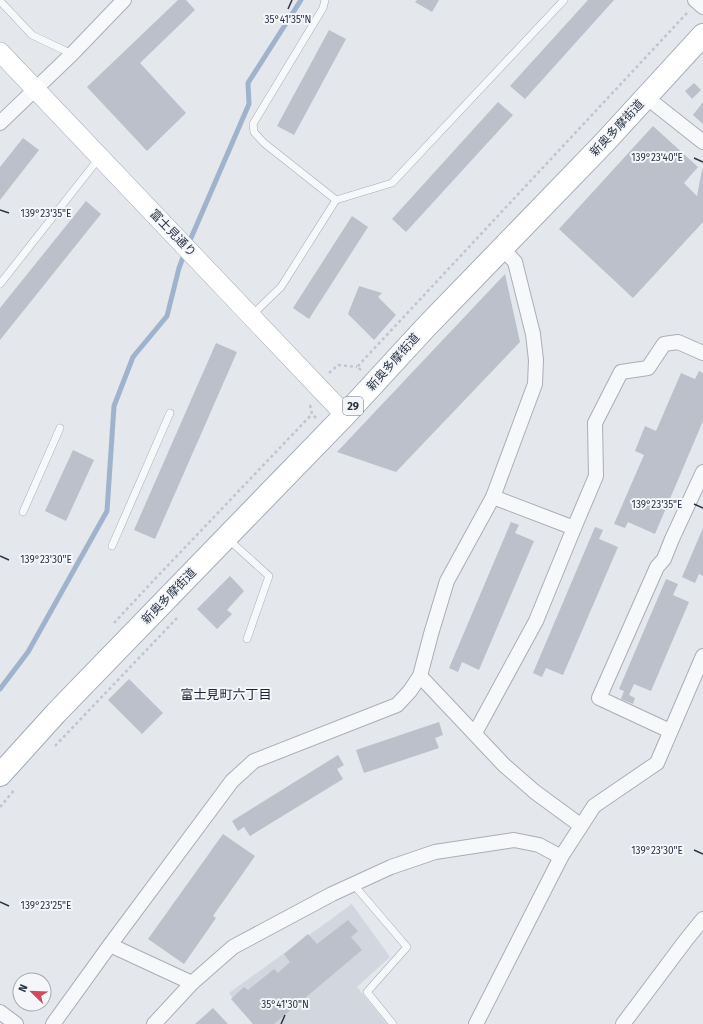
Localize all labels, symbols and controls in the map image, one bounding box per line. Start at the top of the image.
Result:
text: 35°41'35"N [265,14,311,26]
street label: 新奥多摩街道 [587,97,647,159]
text: 139°23'40"E [631,152,683,164]
street label: 富士見通り [147,207,199,259]
text: 139°23'35"E [21,208,71,220]
street label: 新奥多摩街道 [364,331,422,393]
road number: 29 [343,397,363,415]
text: 139°23'35"E [632,499,682,511]
text: 139°23'30"E [20,554,72,566]
street label: 新奥多摩街道 [139,565,199,627]
district label: 富士見町六丁目 [180,687,272,702]
text: 139°23'30"E [631,845,683,857]
text: 139°23'25"E [21,900,71,912]
north arrow [12,972,52,1012]
text: N [16,982,31,994]
text: 35°41'30"N [261,999,309,1011]

